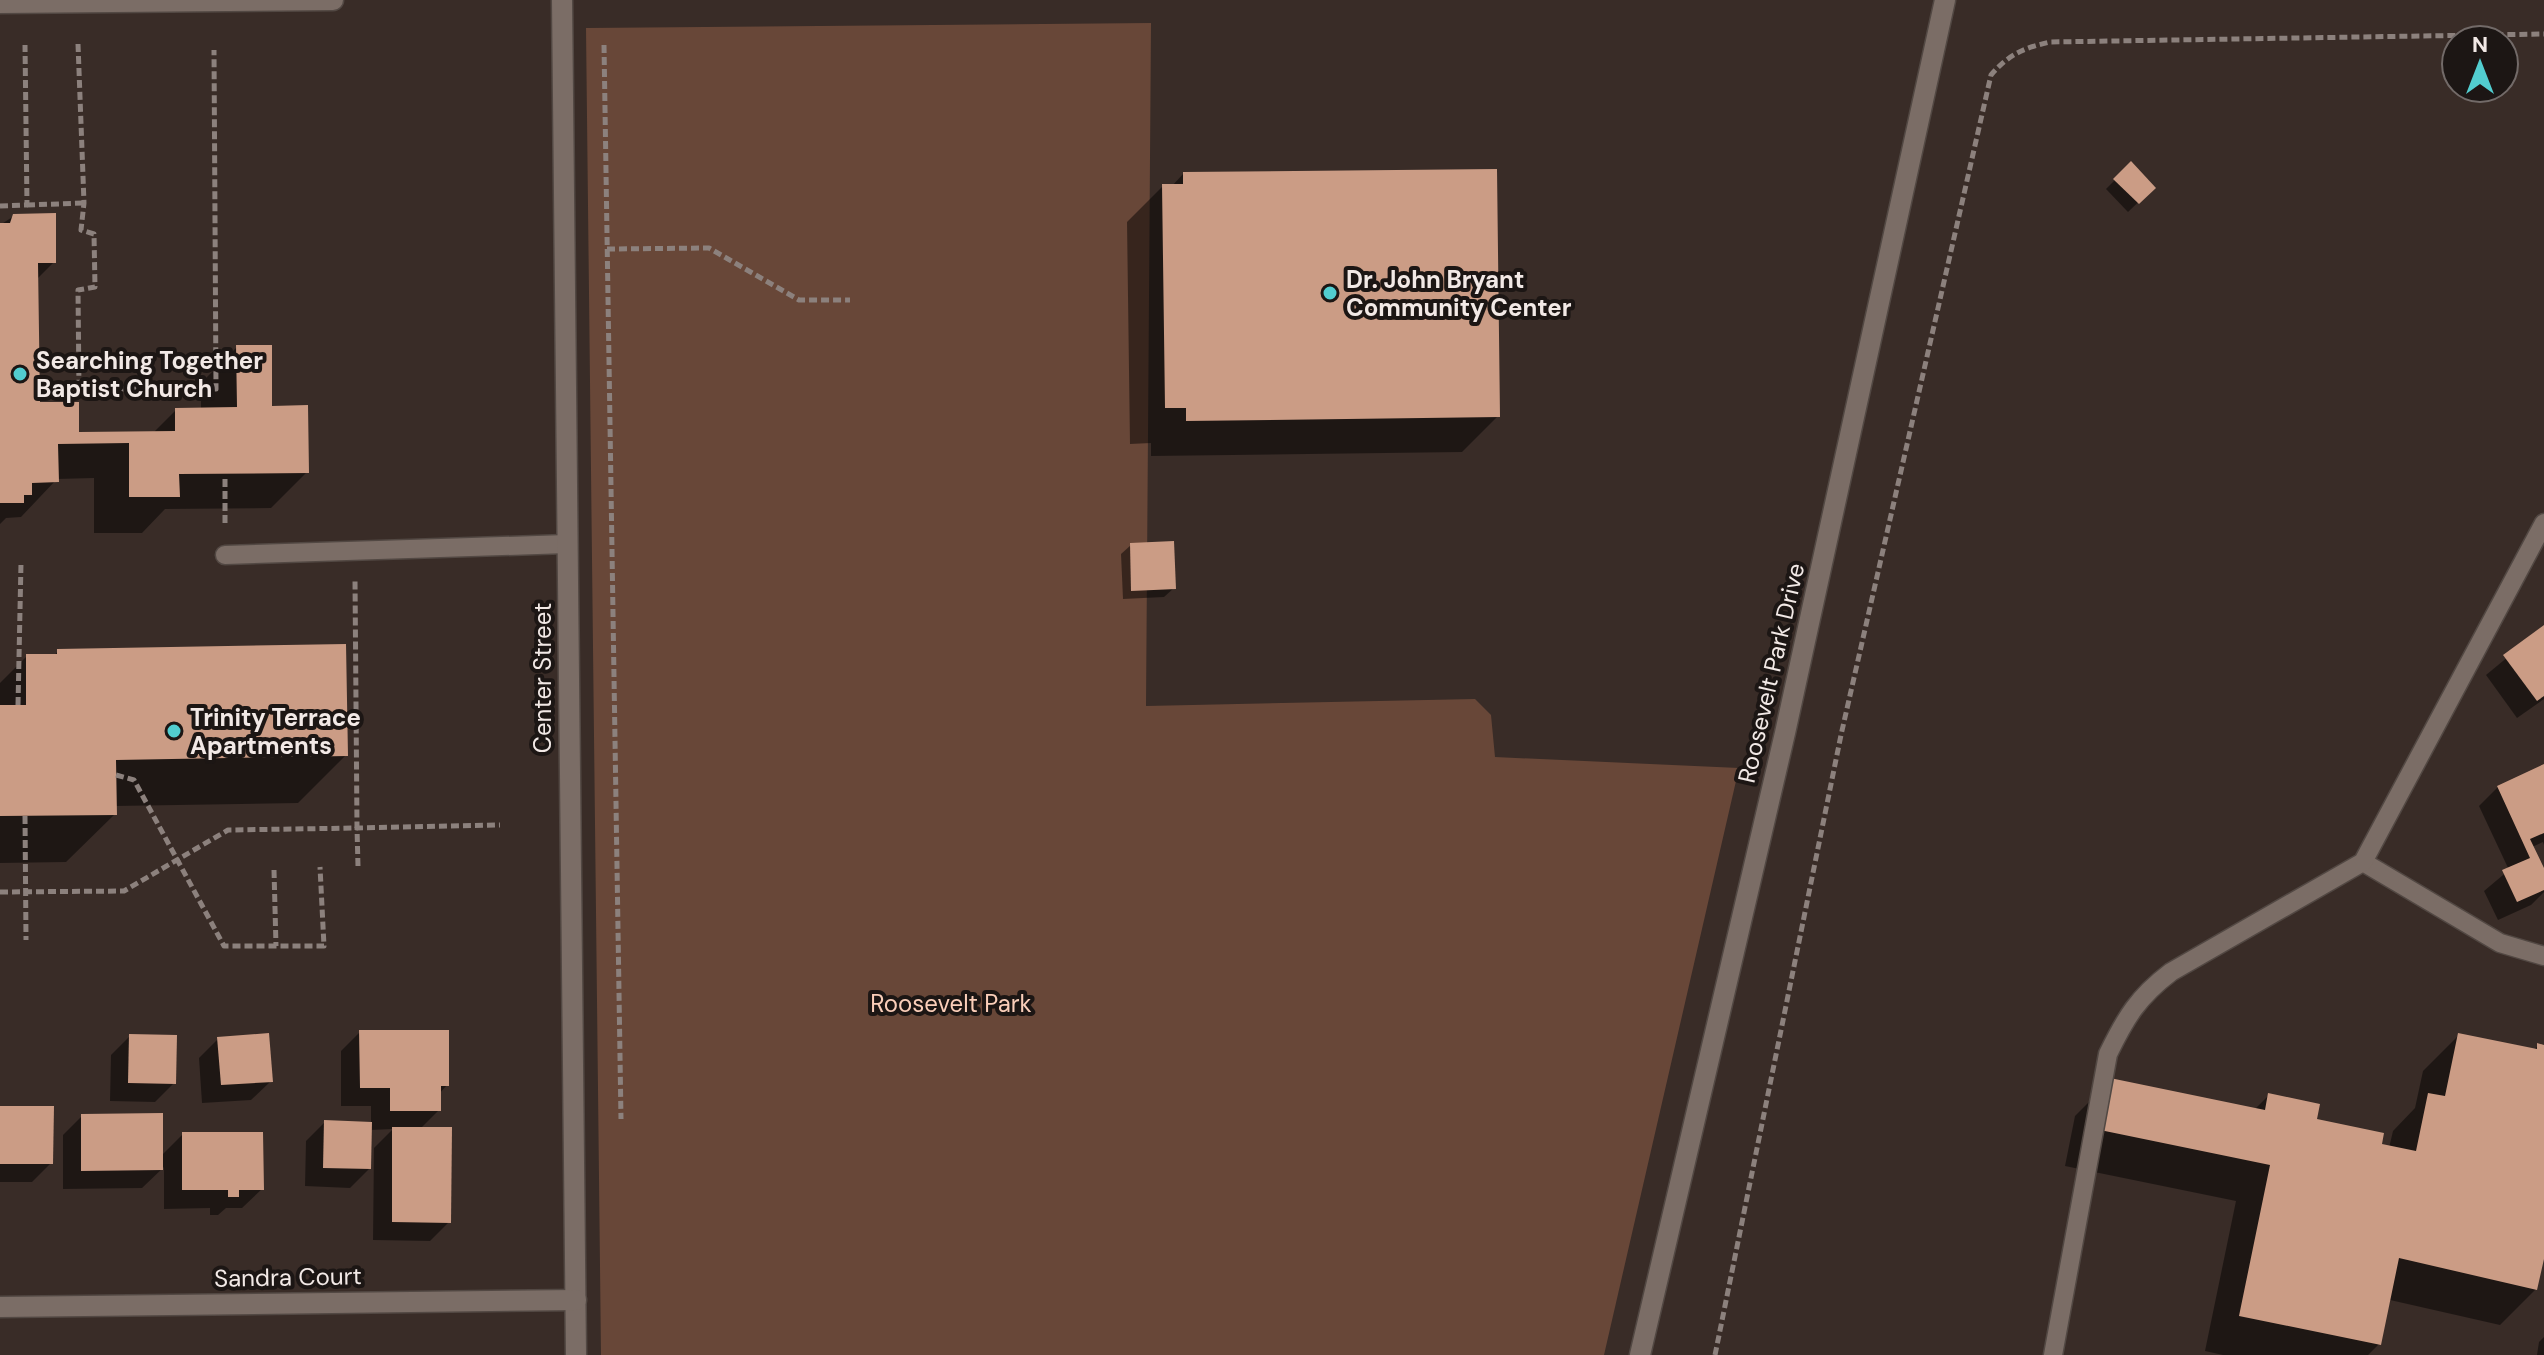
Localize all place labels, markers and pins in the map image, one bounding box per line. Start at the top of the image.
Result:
place label: Dr. John Bryant Community Center [1346,264,1572,323]
marker: Dr. John Bryant Community Center [1321,284,1339,302]
place label: Searching Together Baptist Church [36,345,263,404]
marker: Searching Together Baptist Church [11,365,29,383]
place label: Trinity Terrace Apartments [190,702,361,761]
marker: Trinity Terrace Apartments [165,722,183,740]

